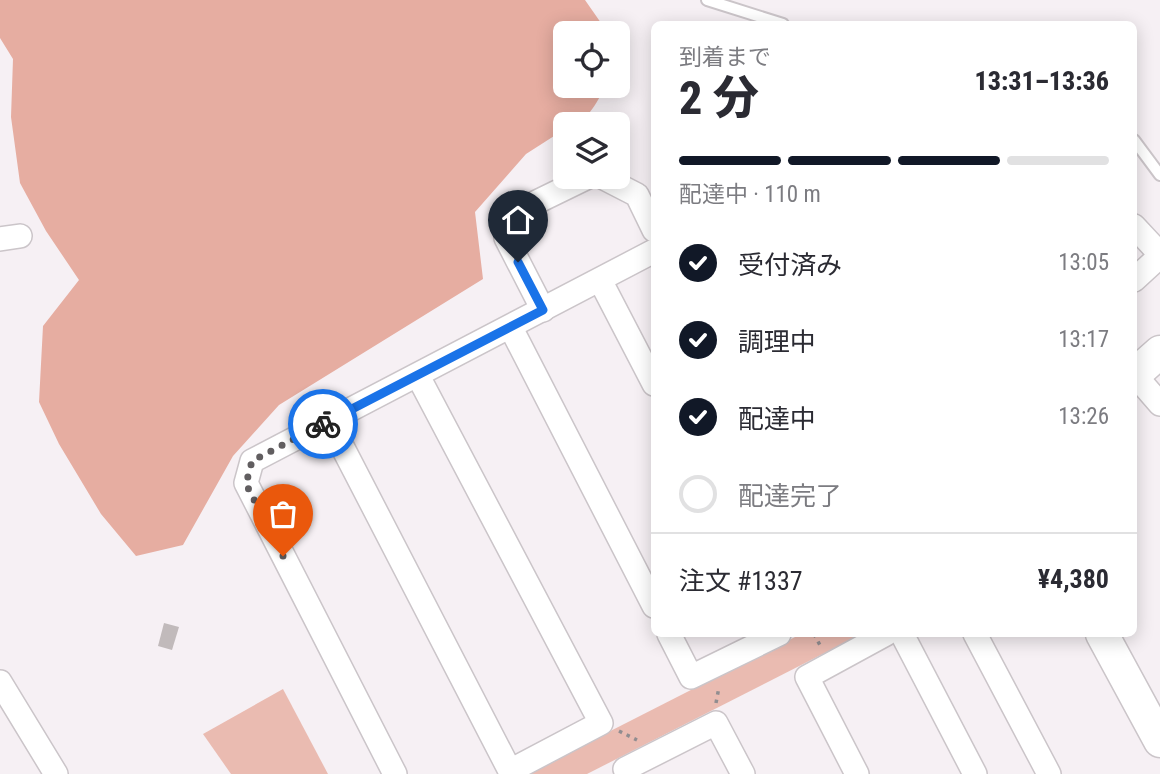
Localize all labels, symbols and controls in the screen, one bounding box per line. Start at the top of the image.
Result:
map controls [553,21,630,189]
button: locate [553,21,630,98]
text: 到着まで [679,44,771,71]
text: 13:31–13:36 [975,66,1109,96]
text: 2 分 [679,71,759,125]
button: layers [553,112,630,189]
text: 配達中 · 110 m [679,181,821,208]
pin [488,190,548,262]
icon: home [499,201,537,239]
icon: check [679,244,717,282]
text: 13:05 [1058,249,1109,276]
text: 受付済み [738,250,842,280]
icon: check [679,321,717,359]
text: 13:17 [1058,326,1109,353]
text: 調理中 [738,327,816,357]
courier [288,389,358,459]
icon: check [679,398,717,436]
text: 13:26 [1058,403,1109,430]
text: 配達中 [738,404,816,434]
icon: bike [304,405,342,443]
text: 配達完了 [738,481,842,511]
pin [253,484,313,556]
icon: bag [264,495,302,533]
text: ¥4,380 [1038,564,1109,594]
text: 注文 #1337 [679,566,803,596]

